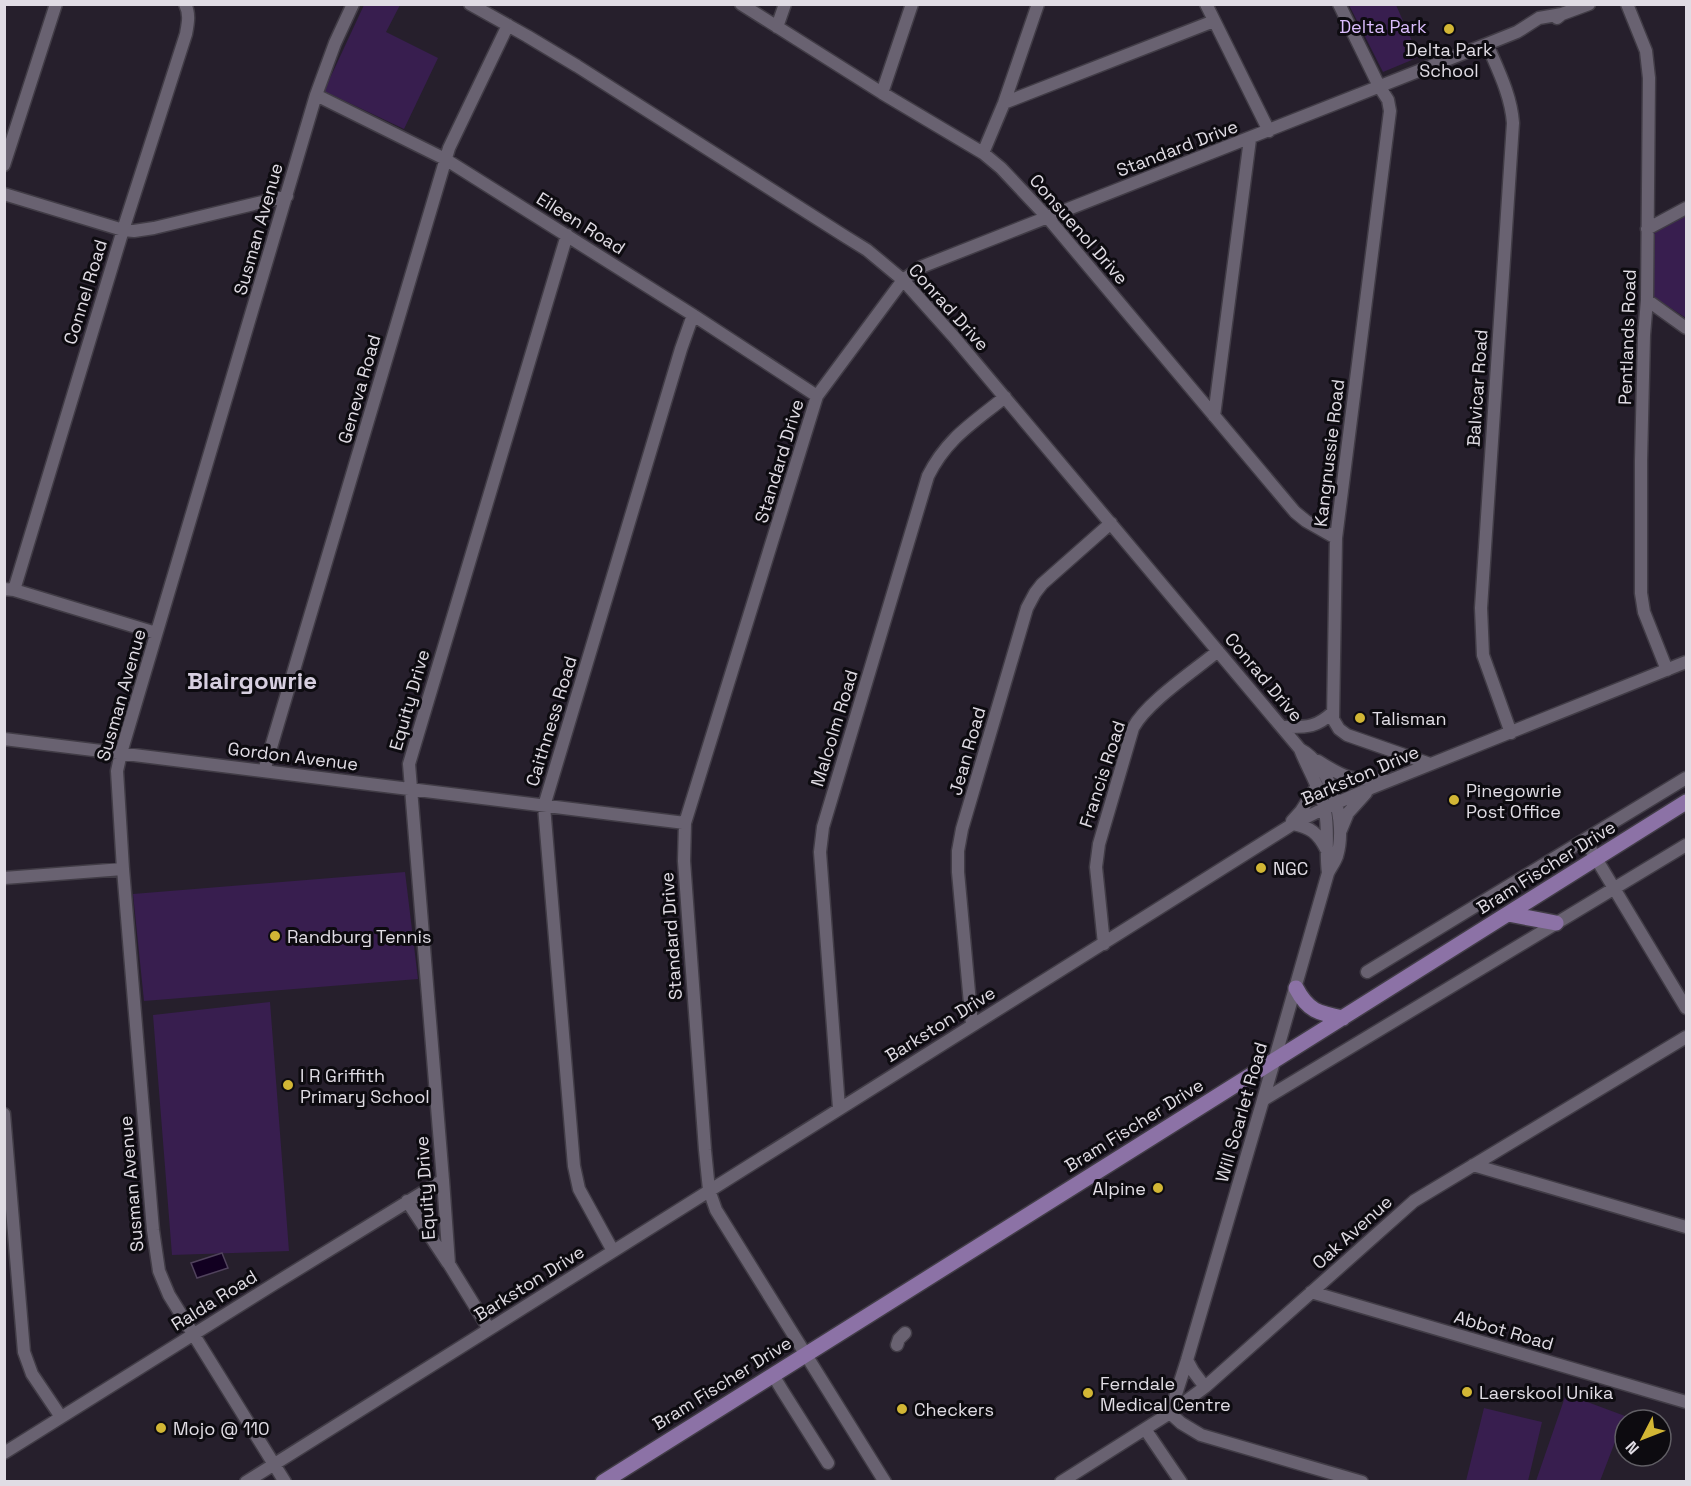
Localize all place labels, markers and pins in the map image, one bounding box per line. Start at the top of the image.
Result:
marker: Delta Park School [1442,22,1456,36]
place label: Delta Park School [1405,38,1493,82]
place label: Talisman [1372,707,1447,730]
marker: Talisman [1353,711,1367,725]
place label: Pinegowrie Post Office [1466,779,1562,823]
marker: Pinegowrie Post Office [1447,793,1461,807]
place label: NGC [1273,857,1308,880]
marker: NGC [1254,861,1268,875]
place label: Randburg Tennis [287,925,432,948]
marker: Randburg Tennis [268,929,282,943]
place label: I R Griffith Primary School [300,1064,430,1108]
marker: I R Griffith Primary School [281,1078,295,1092]
place label: Alpine [1093,1177,1146,1200]
marker: Alpine [1151,1181,1165,1195]
place label: Ferndale Medical Centre [1100,1372,1231,1416]
place label: Laerskool Unika [1479,1381,1613,1404]
marker: Laerskool Unika [1460,1385,1474,1399]
marker: Ferndale Medical Centre [1081,1386,1095,1400]
place label: Checkers [914,1398,994,1421]
marker: Checkers [895,1402,909,1416]
place label: Mojo @ 110 [173,1417,270,1440]
marker: Mojo @ 110 [154,1421,168,1435]

